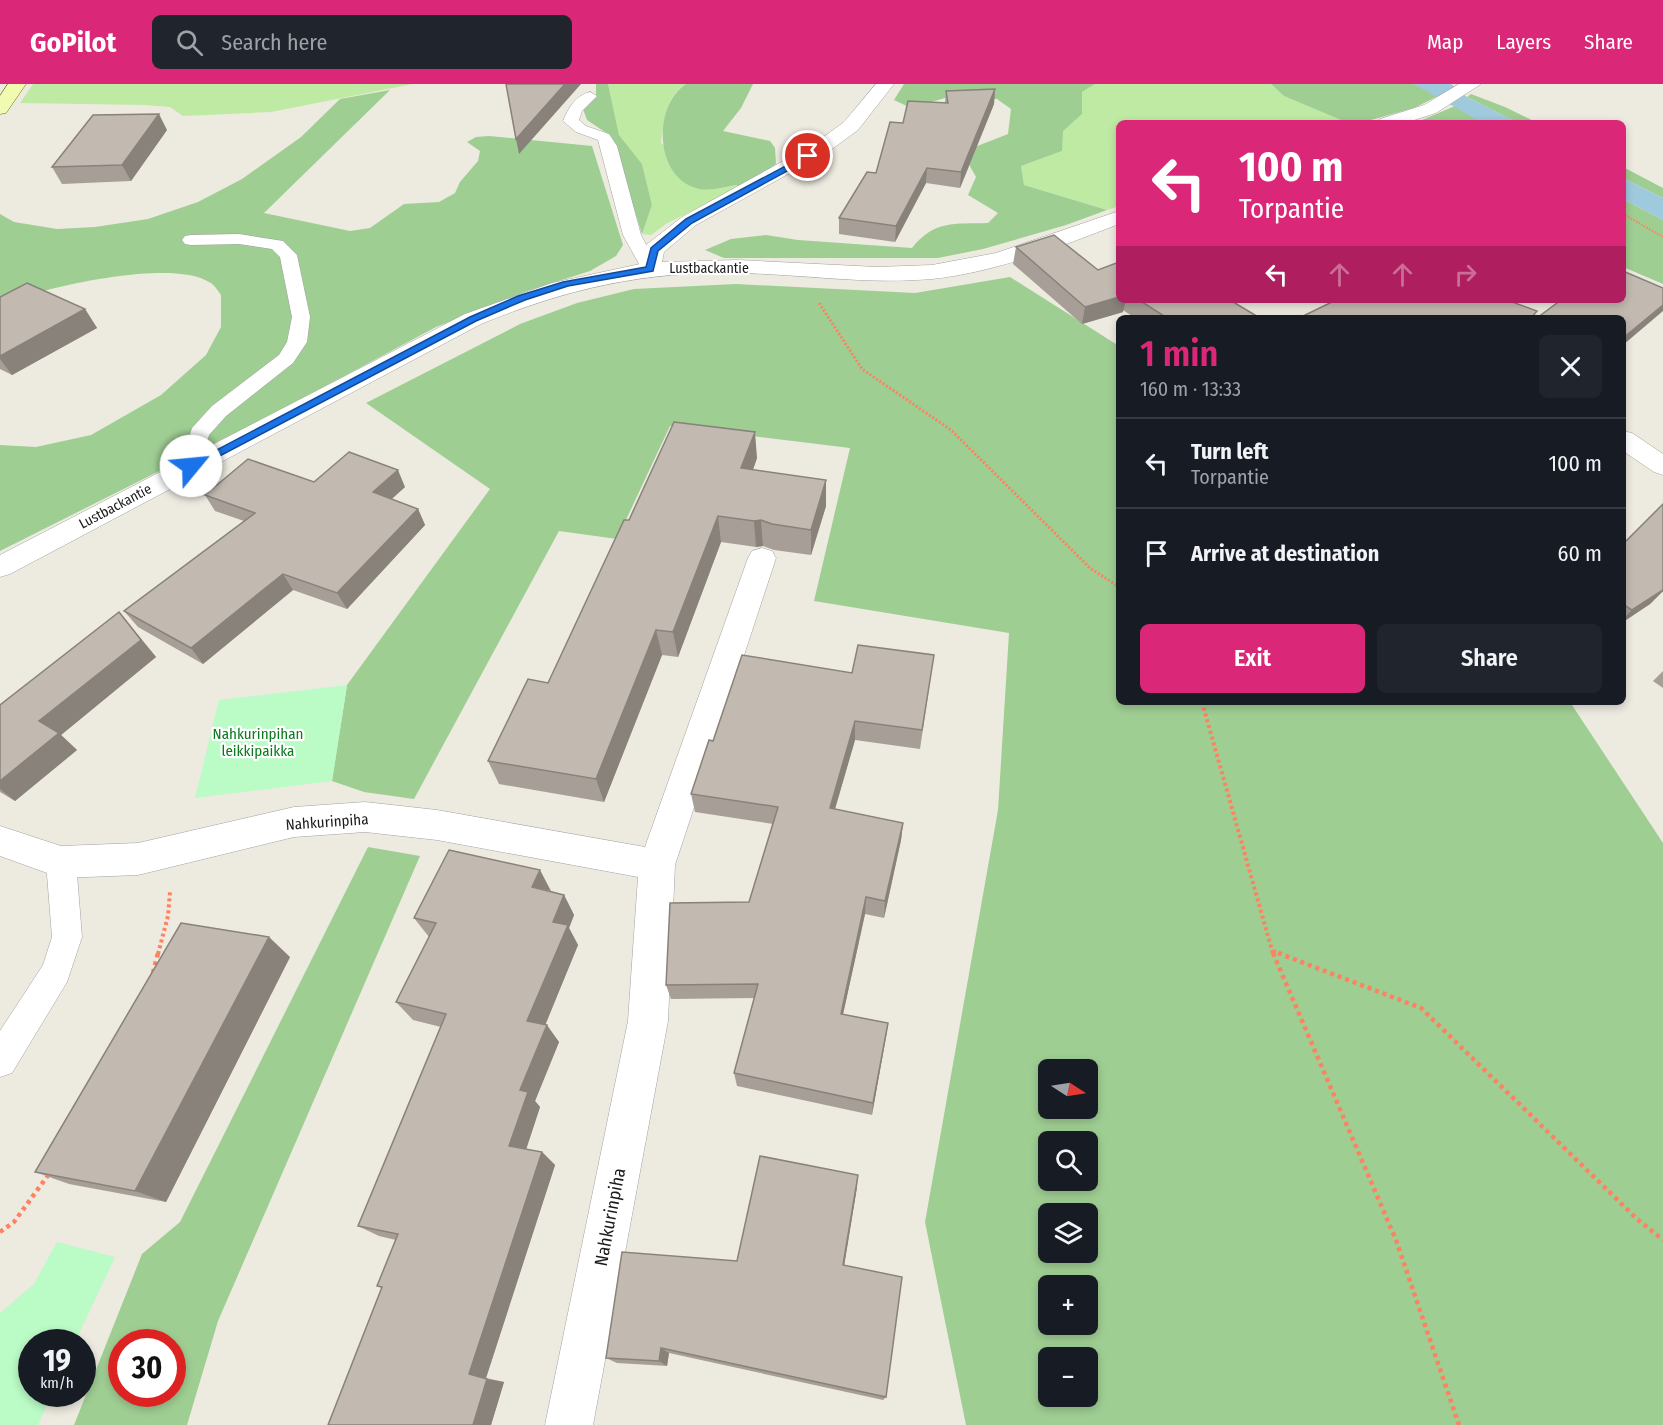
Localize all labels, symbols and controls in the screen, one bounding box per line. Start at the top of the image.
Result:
search box [152,15,572,69]
text: GoPilot [30,26,116,59]
icon: search [173,26,206,59]
text: Search here [221,29,327,56]
text: Map [1427,29,1463,55]
text: Layers [1496,29,1551,55]
text: Share [1584,29,1633,55]
pin [782,130,833,181]
icon: arrive [791,139,824,172]
text: 100 m [1239,142,1343,192]
icon: left [1140,144,1218,222]
text: Torpantie [1239,193,1344,225]
icon: left [1260,258,1293,291]
icon: ahead [1323,258,1356,291]
icon: ahead [1386,258,1419,291]
icon: right [1449,258,1482,291]
street label: Lustbackantie [669,260,749,277]
text: 1 min [1140,332,1218,376]
button: close [1539,335,1602,398]
text: 160 m · 13:33 [1140,377,1241,401]
position arrow [159,434,223,498]
text: Turn left [1191,438,1269,465]
icon: left [1140,447,1173,480]
text: 100 m [1548,450,1602,477]
text: Torpantie [1191,465,1269,489]
street label: Lustbackantie [76,480,154,533]
icon: arrive [1140,537,1173,570]
text: Arrive at destination [1191,540,1379,567]
text: 60 m [1558,540,1602,567]
button: Exit [1140,624,1365,693]
button: Share [1377,624,1602,693]
park label: Nahkurinpihan leikkipaikka [213,725,303,760]
street label: Nahkurinpiha [285,810,369,834]
north arrow [1038,1059,1098,1119]
map controls [1038,1059,1098,1407]
button: search [1038,1131,1098,1191]
street label: Nahkurinpiha [590,1166,630,1268]
button: layers [1038,1203,1098,1263]
button: + [1038,1275,1098,1335]
speed limit sign: 30 [108,1329,186,1407]
text: 19 [43,1343,71,1379]
button: − [1038,1347,1098,1407]
text: km/h [40,1374,74,1392]

